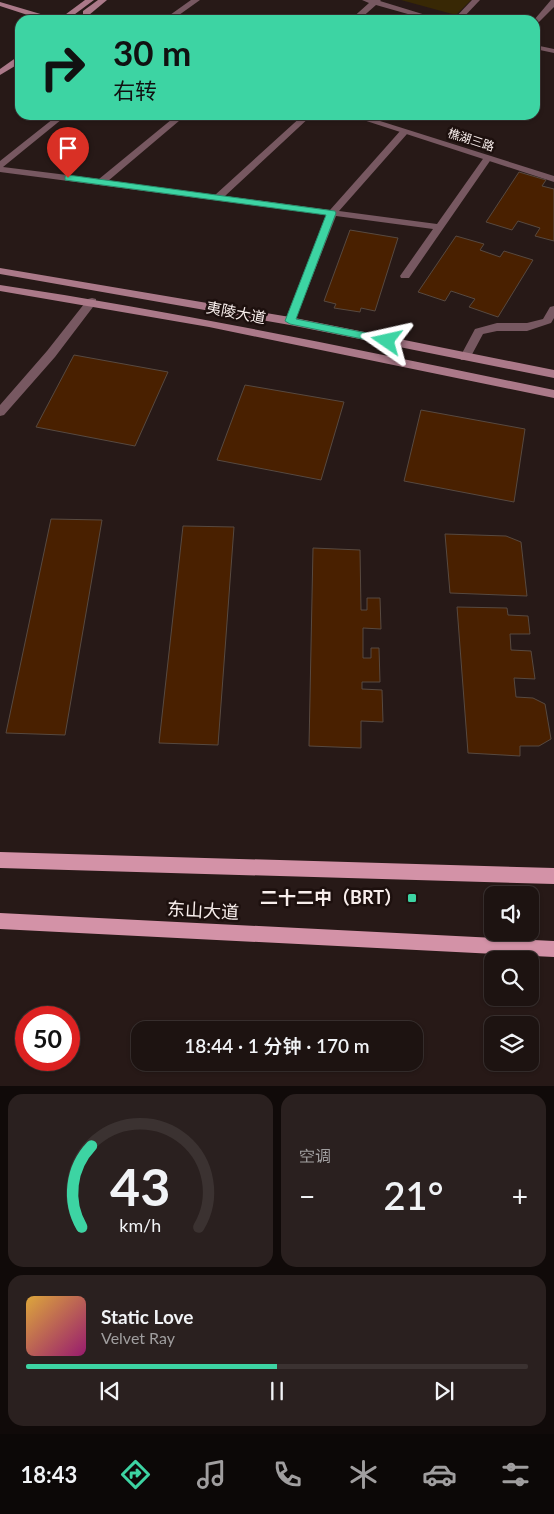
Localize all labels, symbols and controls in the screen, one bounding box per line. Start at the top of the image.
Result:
text: 30 m [113,31,191,73]
icon: right [30,35,95,100]
text: 右转 [113,77,157,104]
street label: 樵湖三路 [446,125,496,154]
pin [47,127,89,178]
icon: arrive [54,134,82,162]
street label: 夷陵大道 [205,297,267,327]
position arrow [360,314,412,366]
place label: 二十二中（BRT） [260,886,402,908]
map controls [484,886,539,1071]
button: sound [484,886,539,941]
marker: 二十二中（BRT） [406,892,418,904]
street label: 东山大道 [167,897,240,923]
button: search [484,951,539,1006]
speed limit sign: 50 [15,1006,80,1071]
button: layers [484,1016,539,1071]
text: 18:44 · 1 分钟 · 170 m [184,1034,370,1057]
text: 空调 [299,1146,331,1165]
text: 43 [110,1155,171,1217]
text: 21° [384,1172,443,1218]
text: − [299,1179,315,1213]
text: + [512,1179,528,1213]
text: km/h [120,1214,161,1236]
text: Static Love [101,1305,193,1328]
text: Velvet Ray [101,1328,175,1347]
icon: previous [96,1377,124,1405]
icon: pause [263,1377,291,1405]
icon: next [430,1377,458,1405]
icon: directions [118,1457,153,1492]
icon: music [194,1457,229,1492]
icon: phone [270,1457,305,1492]
icon: climate [346,1457,381,1492]
icon: car [422,1457,457,1492]
icon: filters [498,1457,533,1492]
text: 18:43 [21,1461,77,1488]

